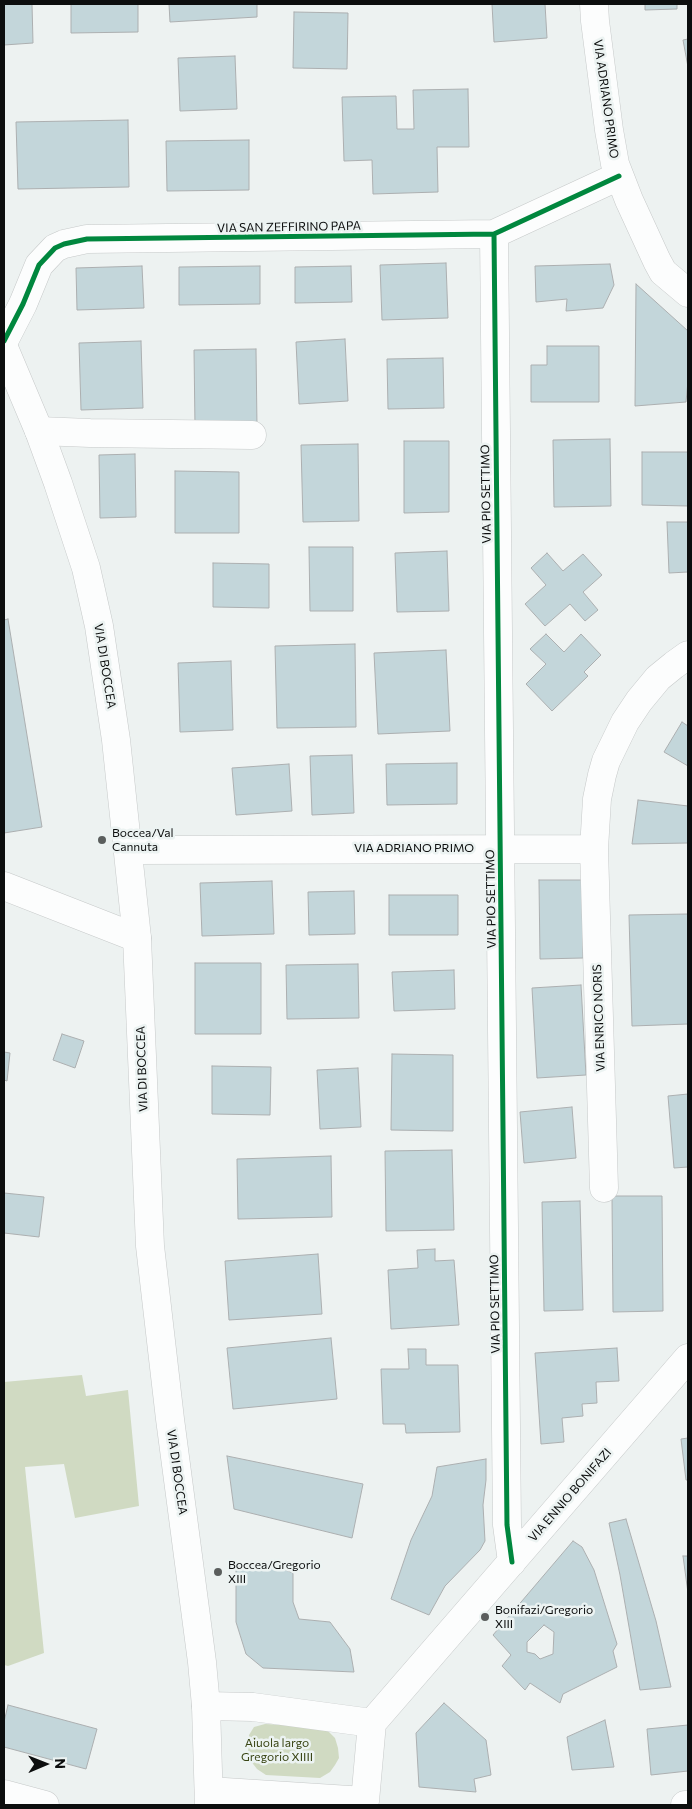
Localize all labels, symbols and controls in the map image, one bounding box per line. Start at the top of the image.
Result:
street label: VIA ADRIANO PRIMO [591,39,621,159]
street label: VIA SAN ZEFFIRINO PAPA [217,219,361,235]
street label: VIA PIO SETTIMO [478,444,494,544]
street label: VIA DI BOCCEA [91,622,119,710]
place label: Boccea/Val Cannuta [112,826,174,854]
marker: Boccea/Val Cannuta [96,834,108,846]
street label: VIA ADRIANO PRIMO [354,841,474,855]
street label: VIA PIO SETTIMO [483,849,499,949]
street label: VIA ENRICO NORIS [590,964,608,1072]
street label: VIA DI BOCCEA [133,1026,151,1112]
street label: VIA PIO SETTIMO [487,1254,503,1354]
street label: VIA DI BOCCEA [164,1428,190,1516]
street label: VIA ENNIO BONIFAZI [526,1445,614,1545]
place label: Boccea/Gregorio XIII [228,1558,321,1586]
marker: Boccea/Gregorio XIII [212,1566,224,1578]
place label: Bonifazi/Gregorio XIII [495,1603,593,1631]
marker: Bonifazi/Gregorio XIII [479,1611,491,1623]
park label: Aiuola largo Gregorio XIIII [241,1736,313,1764]
north arrow [20,1739,70,1789]
text: N [52,1758,69,1769]

